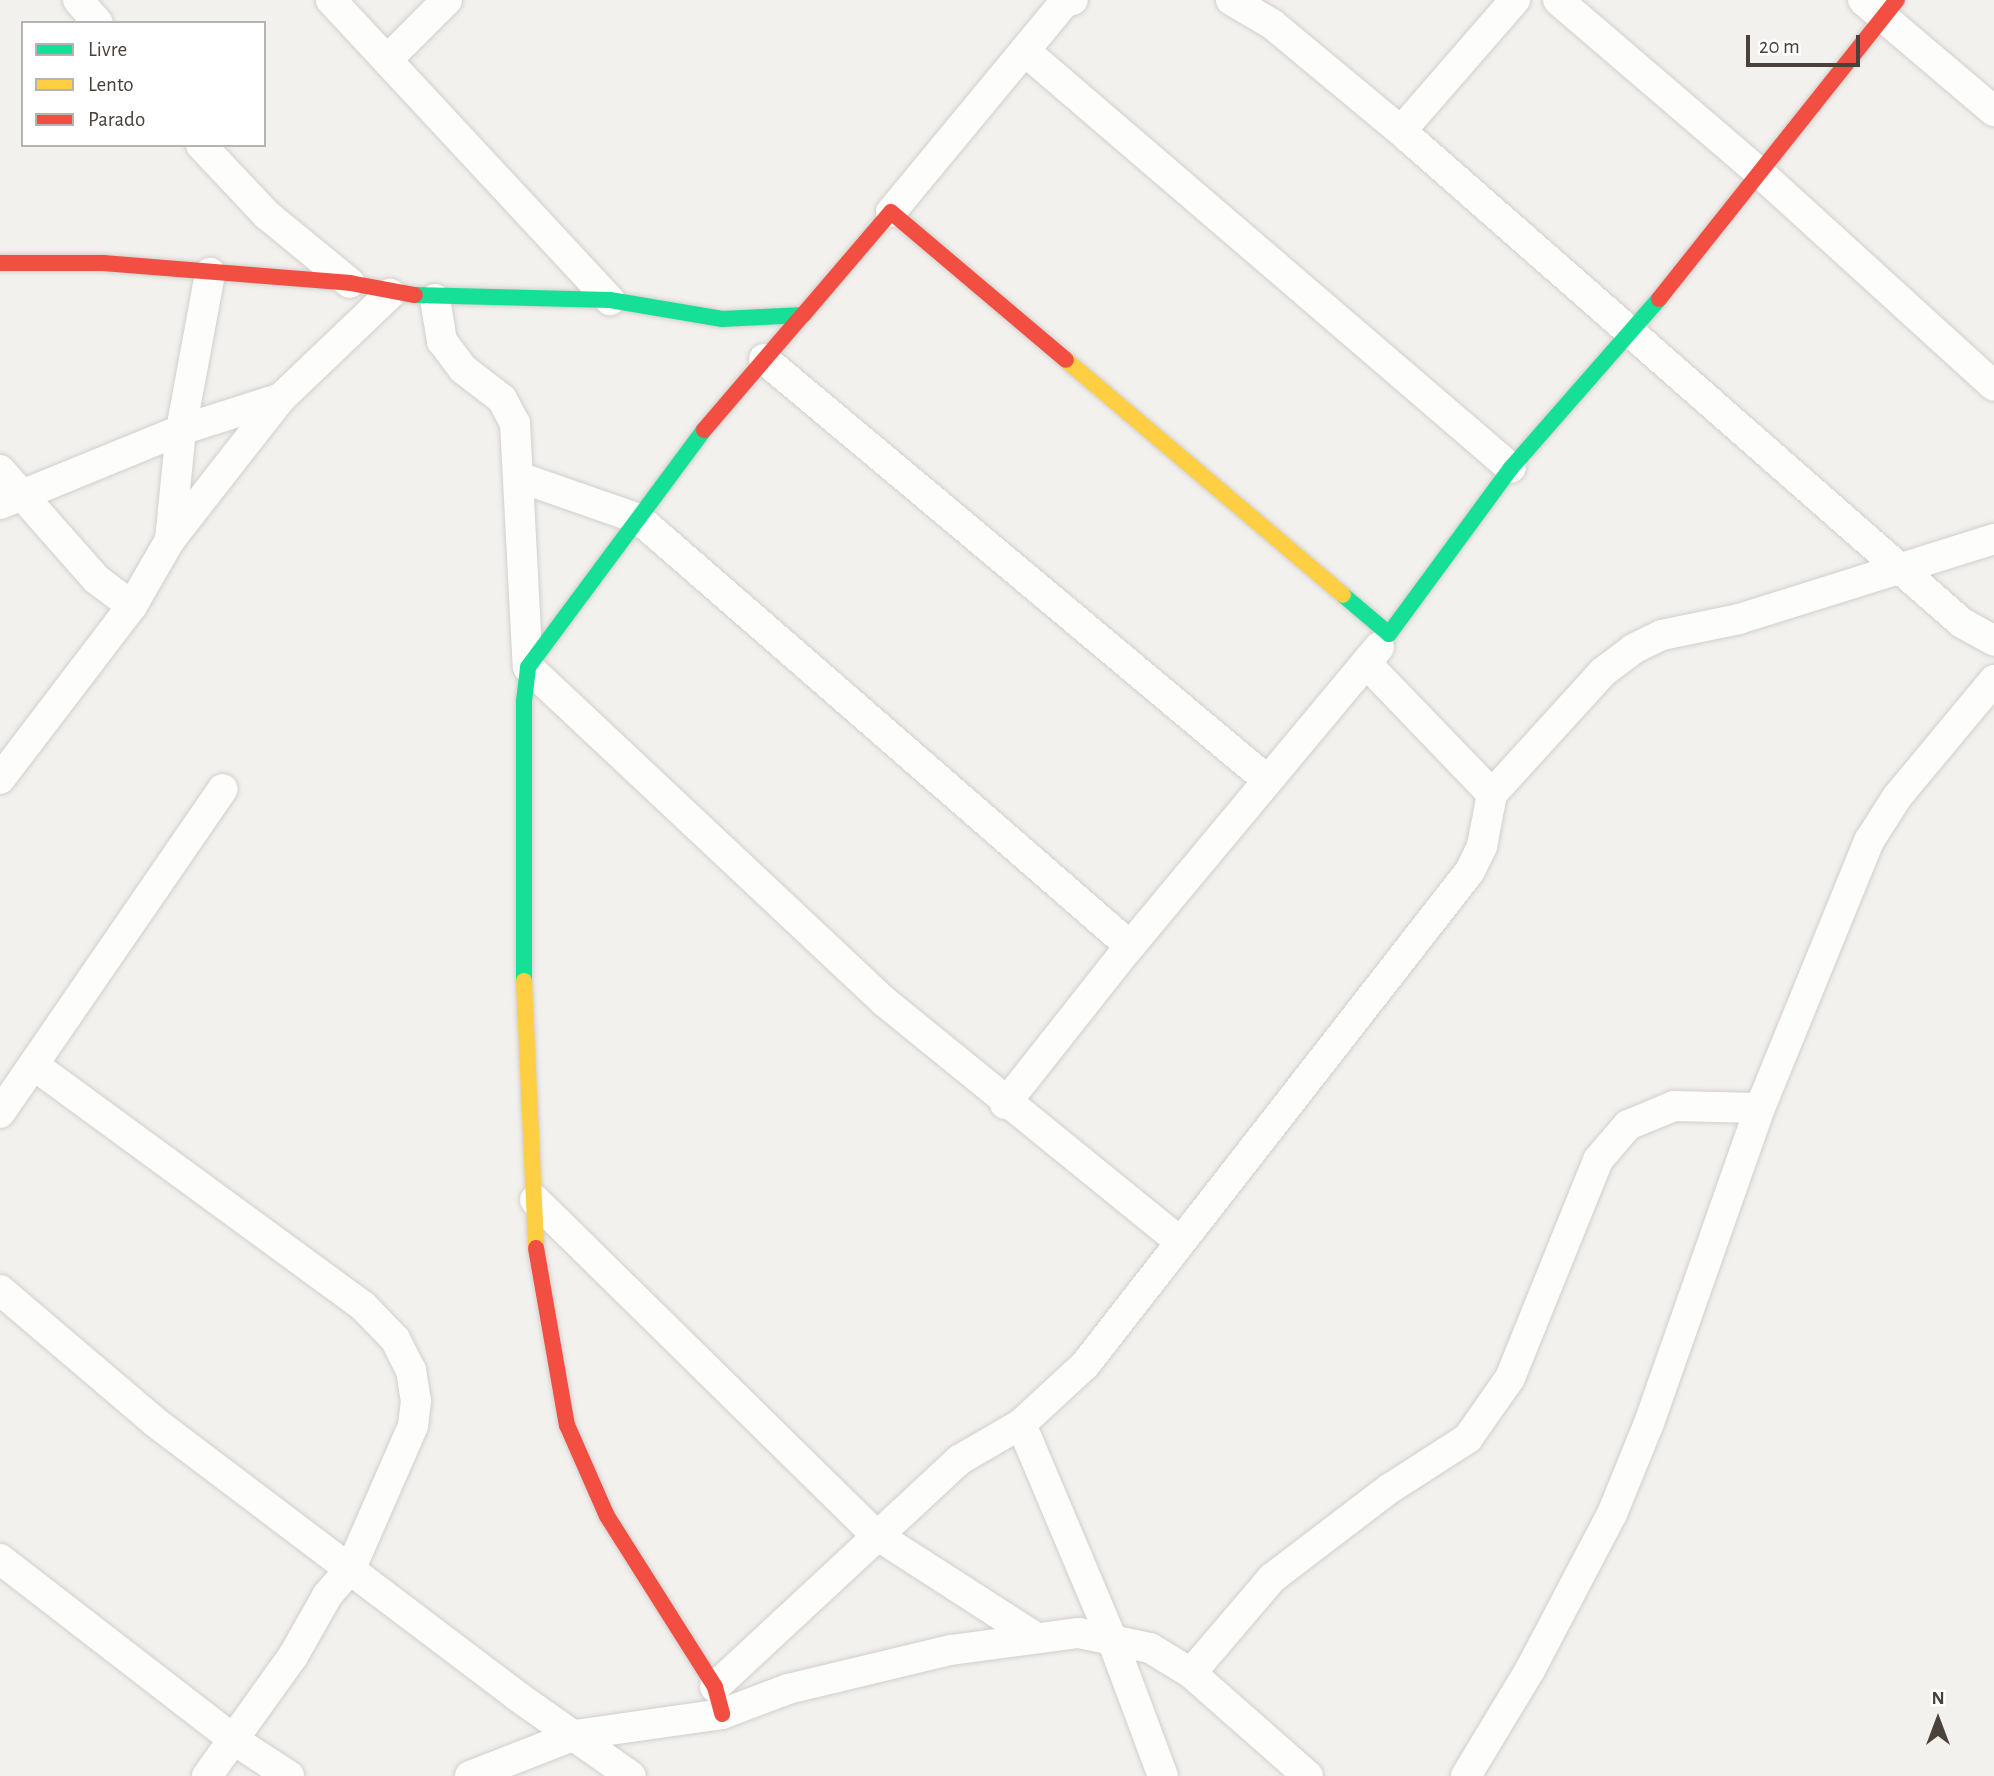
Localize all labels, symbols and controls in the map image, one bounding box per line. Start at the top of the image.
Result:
legend [21,21,266,147]
scale bar [1749,21,1863,65]
text: 20 m [1759,36,1800,57]
text: Livre [88,39,127,60]
text: Lento [88,74,134,95]
text: Parado [88,109,145,130]
north arrow [1903,1685,1973,1755]
text: N [1931,1689,1945,1708]

